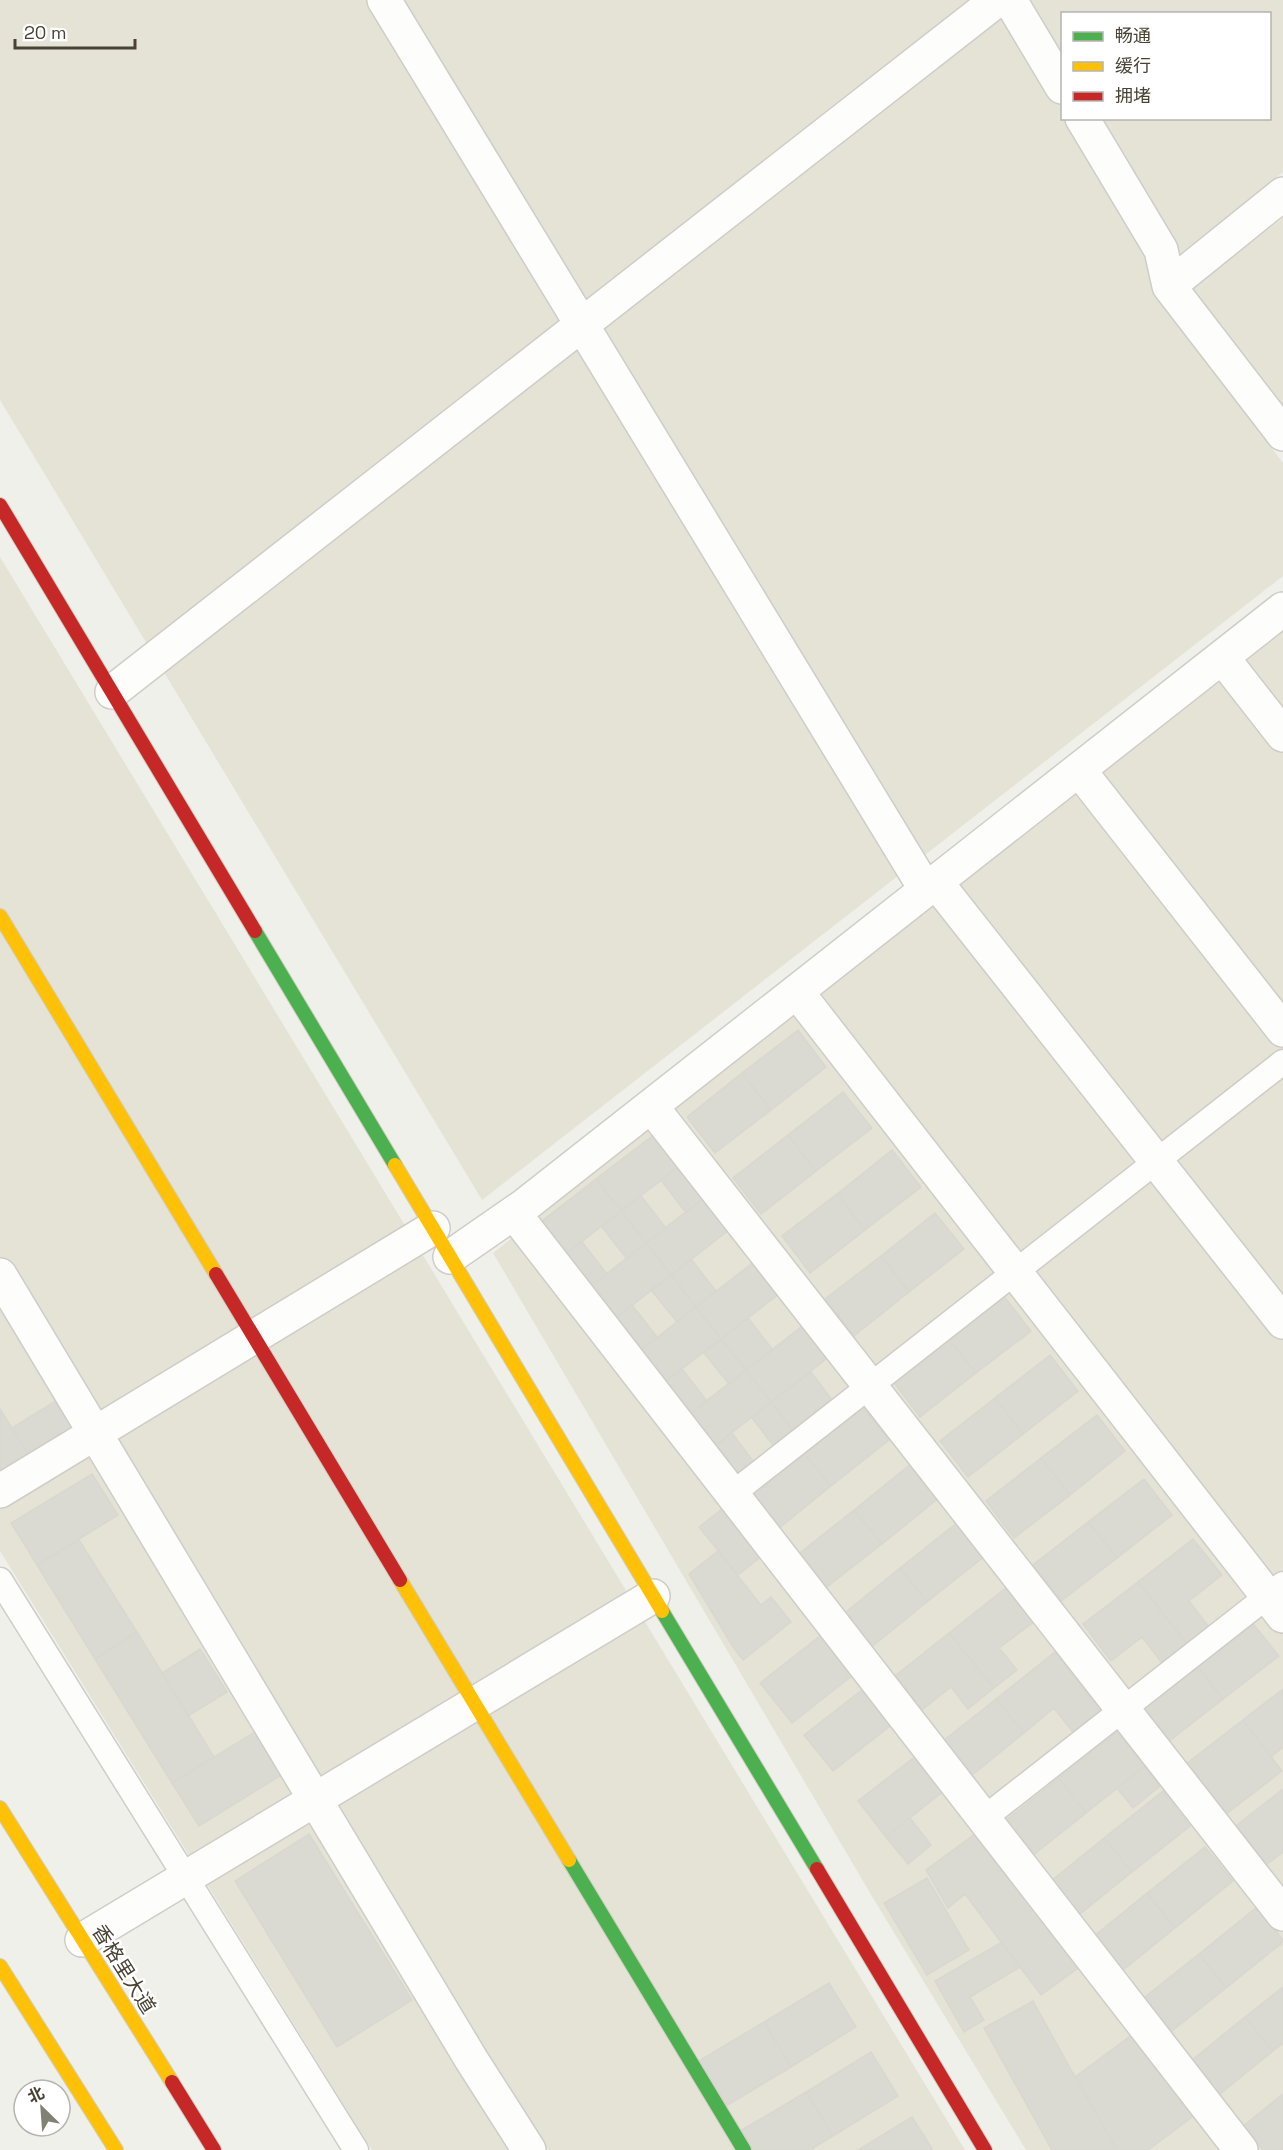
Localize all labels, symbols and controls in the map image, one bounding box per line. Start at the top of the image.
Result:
scale bar [15,12,135,50]
legend [1061,12,1271,120]
text: 20 m [24,21,67,44]
text: 畅通 [1115,24,1151,47]
text: 缓行 [1115,54,1151,77]
text: 拥堵 [1115,84,1151,107]
street label: 香格里大道 [86,1920,162,2018]
north arrow [12,2078,72,2138]
text: 北 [24,2082,48,2108]

